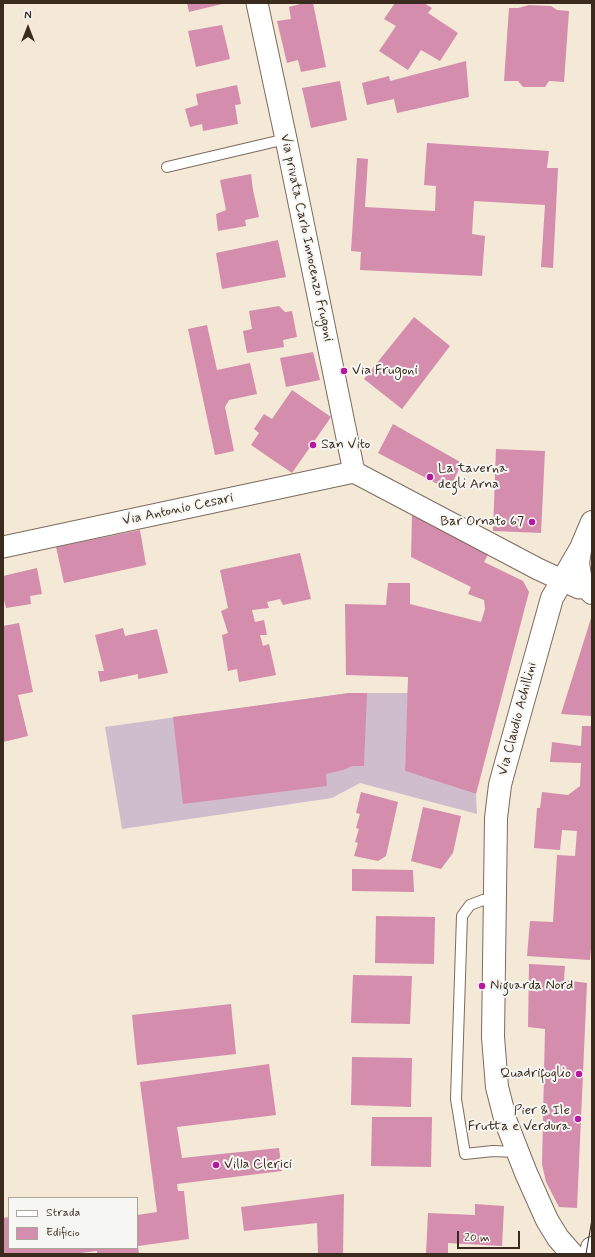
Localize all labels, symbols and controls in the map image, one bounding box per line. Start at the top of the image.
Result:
north arrow [8,8,48,48]
text: N [24,9,32,23]
street label: Via privata Carlo Innocenzo Frugoni [276,133,336,343]
place label: Via Frugoni [352,363,418,379]
marker: Via Frugoni [339,366,349,376]
place label: San Vito [321,437,370,453]
marker: San Vito [308,440,318,450]
place label: La taverna degli Arna [438,461,507,494]
marker: La taverna degli Arna [425,472,435,482]
street label: Via Antonio Cesari [121,490,235,530]
place label: Bar Ornato 67 [440,514,524,530]
marker: Bar Ornato 67 [527,517,537,527]
street label: Via Claudio Achillini [495,660,541,778]
place label: Niguarda Nord [490,978,573,994]
marker: Niguarda Nord [477,981,487,991]
place label: Quadrifoglio [500,1066,571,1082]
marker: Quadrifoglio [574,1069,584,1079]
place label: Pier & Ile Frutta e Verdura [468,1103,570,1136]
marker: Pier & Ile Frutta e Verdura [573,1114,583,1124]
place label: Villa Clerici [224,1157,292,1173]
marker: Villa Clerici [211,1160,221,1170]
legend [8,1197,138,1249]
text: Strada [46,1205,80,1221]
scale bar [459,1223,522,1249]
text: Edificio [46,1225,80,1241]
text: 20 m [464,1230,490,1246]

